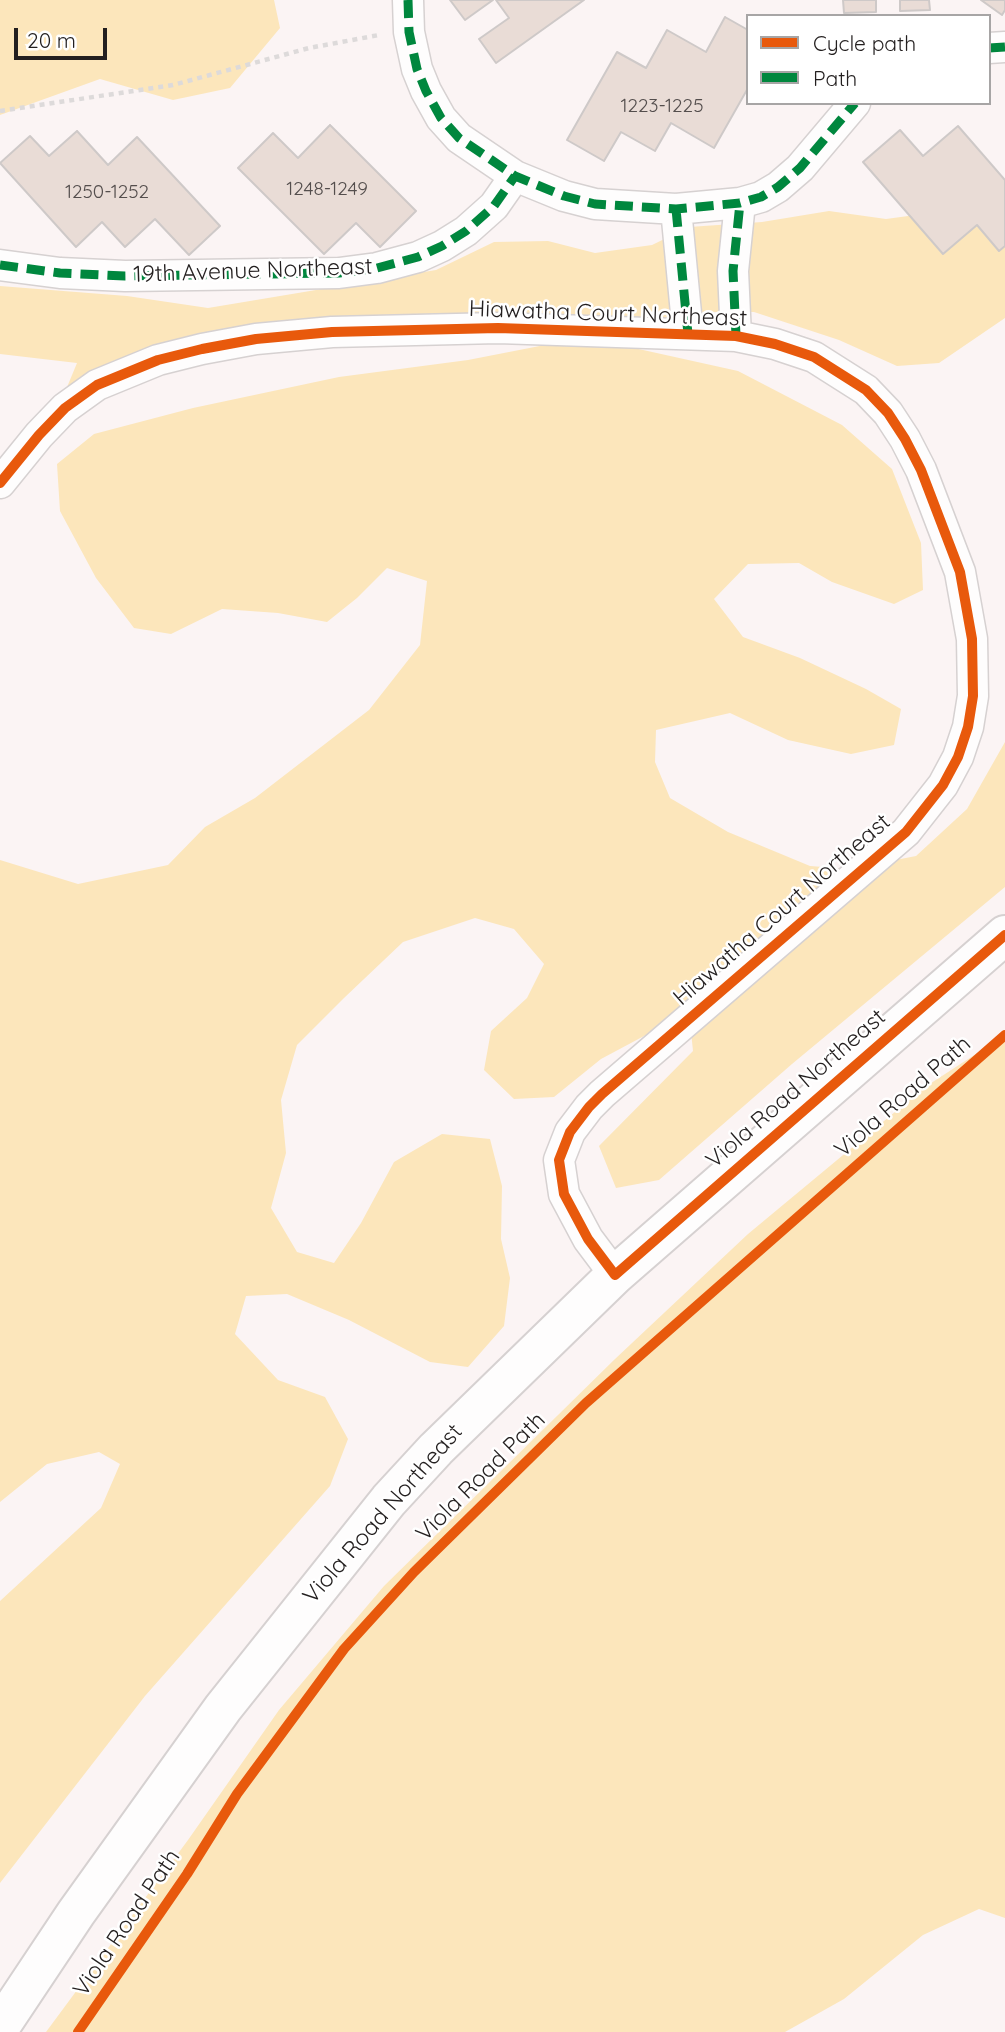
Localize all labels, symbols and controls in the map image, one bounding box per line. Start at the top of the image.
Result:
scale bar [18,14,110,58]
legend [746,14,991,105]
text: 20 m [27,27,76,53]
text: Cycle path [813,30,916,56]
text: Path [813,65,857,91]
house number: 1223-1225 [621,95,703,117]
house number: 1248-1249 [286,178,368,200]
house number: 1250-1252 [65,181,149,203]
street label: 19th Avenue Northeast [133,253,373,289]
street label: Hiawatha Court Northeast [468,295,748,333]
street label: Hiawatha Court Northeast [668,808,896,1012]
street label: Viola Road Northeast [701,1003,891,1175]
street label: Viola Road Path [829,1030,977,1164]
street label: Viola Road Path [411,1407,551,1547]
street label: Viola Road Northeast [297,1419,469,1609]
street label: Viola Road Path [68,1844,186,2002]

